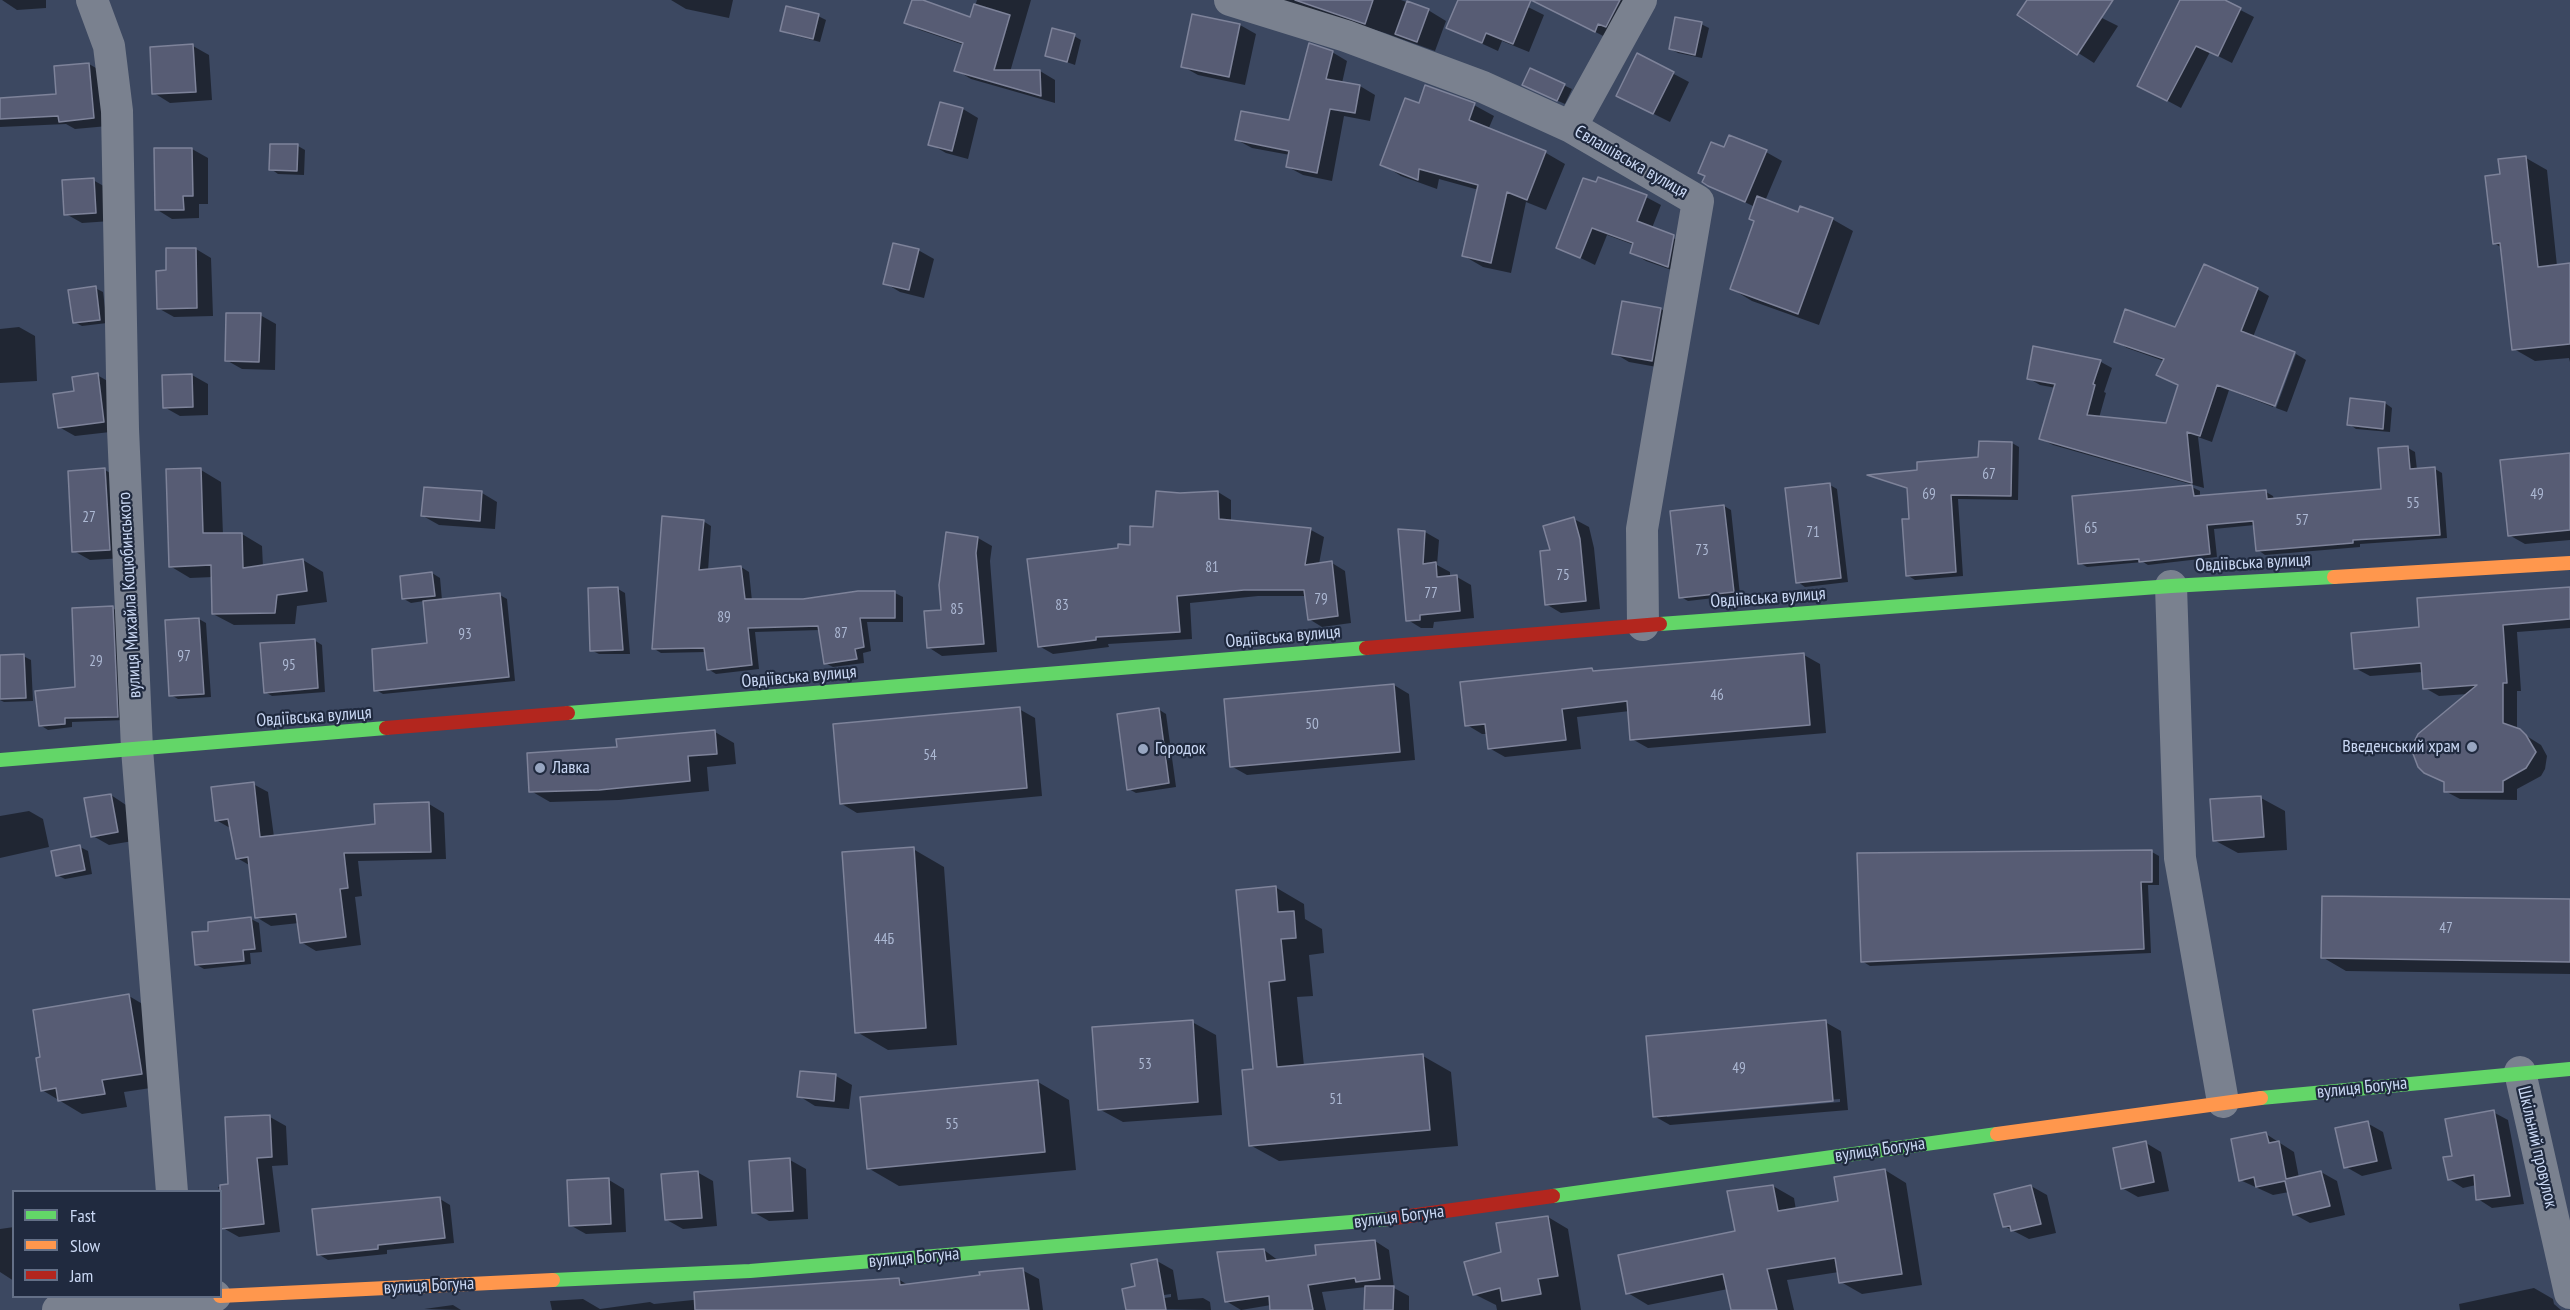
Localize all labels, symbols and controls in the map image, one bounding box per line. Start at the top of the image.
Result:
street label: Євлашівська вулиця [1571,121,1691,203]
house number: 67 [1982,466,1996,484]
house number: 69 [1922,486,1936,504]
house number: 49 [2530,486,2544,504]
street label: вулиця Михайла Коцюбинського [114,491,146,699]
house number: 55 [2406,495,2420,513]
house number: 27 [82,509,96,527]
house number: 57 [2295,512,2309,530]
house number: 65 [2084,520,2098,538]
house number: 71 [1806,524,1820,542]
house number: 73 [1695,542,1709,560]
street label: Овдіївська вулиця [2195,549,2311,577]
house number: 81 [1205,559,1219,577]
house number: 75 [1556,567,1570,585]
street label: Овдіївська вулиця [1710,583,1826,613]
house number: 77 [1424,585,1438,603]
house number: 79 [1314,591,1328,609]
house number: 83 [1055,597,1069,615]
house number: 85 [950,601,964,619]
house number: 89 [717,609,731,627]
street label: Овдіївська вулиця [1225,621,1341,653]
house number: 87 [834,625,848,643]
house number: 93 [458,626,472,644]
house number: 97 [177,648,191,666]
house number: 29 [89,653,103,671]
house number: 95 [282,657,296,675]
street label: Овдіївська вулиця [741,661,857,693]
house number: 46 [1710,687,1724,705]
street label: Овдіївська вулиця [256,702,372,732]
house number: 50 [1305,716,1319,734]
place label: Введенський храм [2342,736,2460,758]
place label: Городок [1155,738,1206,760]
marker: Введенський храм [2465,740,2479,754]
marker: Городок [1136,742,1150,756]
house number: 54 [923,747,937,765]
place label: Лавка [552,757,590,779]
marker: Лавка [533,761,547,775]
house number: 47 [2439,920,2453,938]
house number: 44Б [874,931,894,949]
house number: 53 [1138,1056,1152,1074]
house number: 49 [1732,1060,1746,1078]
street label: вулиця Богуна [2316,1073,2408,1103]
street label: Шкільний провулок [2513,1084,2561,1210]
house number: 51 [1329,1091,1343,1109]
house number: 55 [945,1116,959,1134]
street label: вулиця Богуна [1834,1133,1926,1167]
legend [12,1190,222,1298]
street label: вулиця Богуна [1353,1201,1445,1233]
text: Fast [70,1204,96,1227]
text: Slow [70,1234,100,1257]
street label: вулиця Богуна [868,1243,960,1273]
text: Jam [70,1264,93,1287]
street label: вулиця Богуна [383,1273,475,1299]

